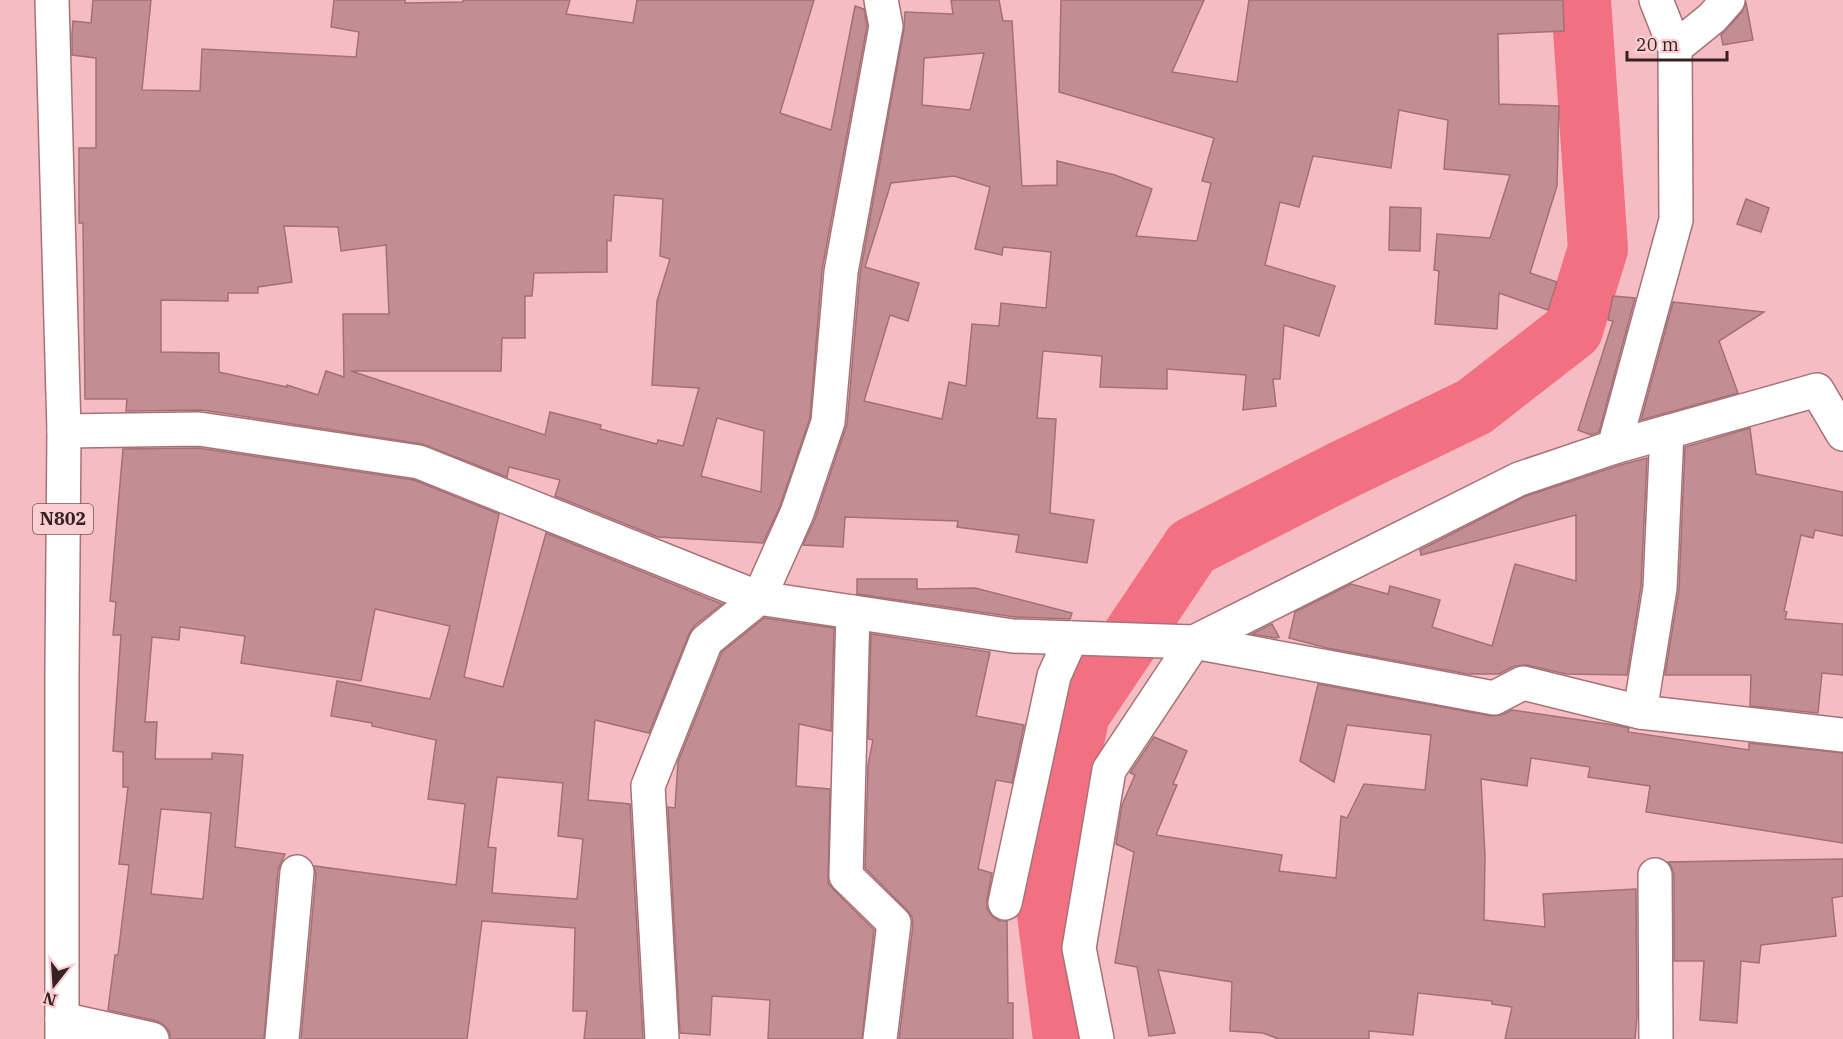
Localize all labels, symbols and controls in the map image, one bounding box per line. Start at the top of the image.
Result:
scale bar [1627,24,1728,62]
text: 20 m [1636,33,1679,56]
road number: N802 [33,504,93,534]
north arrow [24,955,84,1015]
text: N [41,988,59,1011]

